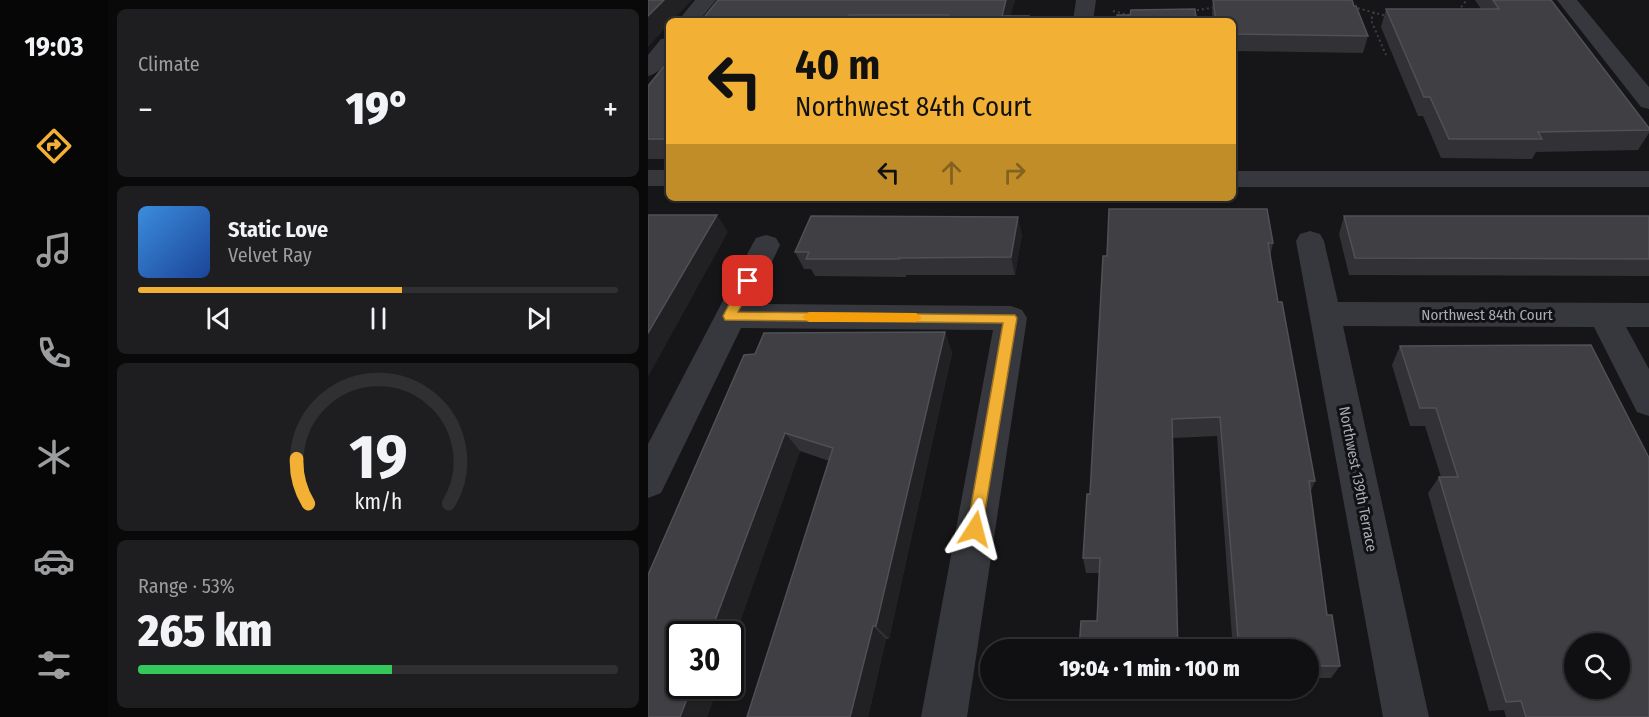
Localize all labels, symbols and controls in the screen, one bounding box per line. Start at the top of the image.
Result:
text: 19:03 [25,31,83,63]
text: 40 m [795,40,880,90]
icon: left [696,42,774,120]
text: Climate [138,52,200,76]
text: 19° [346,82,410,136]
text: − [138,90,153,130]
text: + [603,90,618,130]
text: Northwest 84th Court [795,91,1032,123]
icon: directions [33,125,75,167]
icon: left [872,156,905,189]
icon: ahead [935,156,968,189]
icon: right [998,156,1031,189]
text: Static Love [228,216,328,243]
icon: music [33,229,75,271]
text: Velvet Ray [228,243,312,267]
pin [722,255,773,306]
icon: arrive [731,264,764,297]
icon: previous [202,302,235,335]
icon: pause [362,302,395,335]
icon: next [522,302,555,335]
street label: Northwest 84th Court [1421,306,1553,324]
icon: phone [33,332,75,374]
street label: Northwest 139th Terrace [1335,405,1381,553]
text: 19 [349,420,407,495]
icon: climate [33,436,75,478]
text: km/h [354,489,402,515]
position arrow [943,497,1007,561]
icon: car [33,540,75,582]
text: Range · 53% [138,574,235,598]
text: 265 km [138,604,272,658]
speed limit sign: 30 [666,621,744,699]
map controls [1564,633,1630,699]
button: search [1564,633,1630,699]
icon: filters [33,644,75,686]
text: 19:04 · 1 min · 100 m [1059,655,1240,682]

